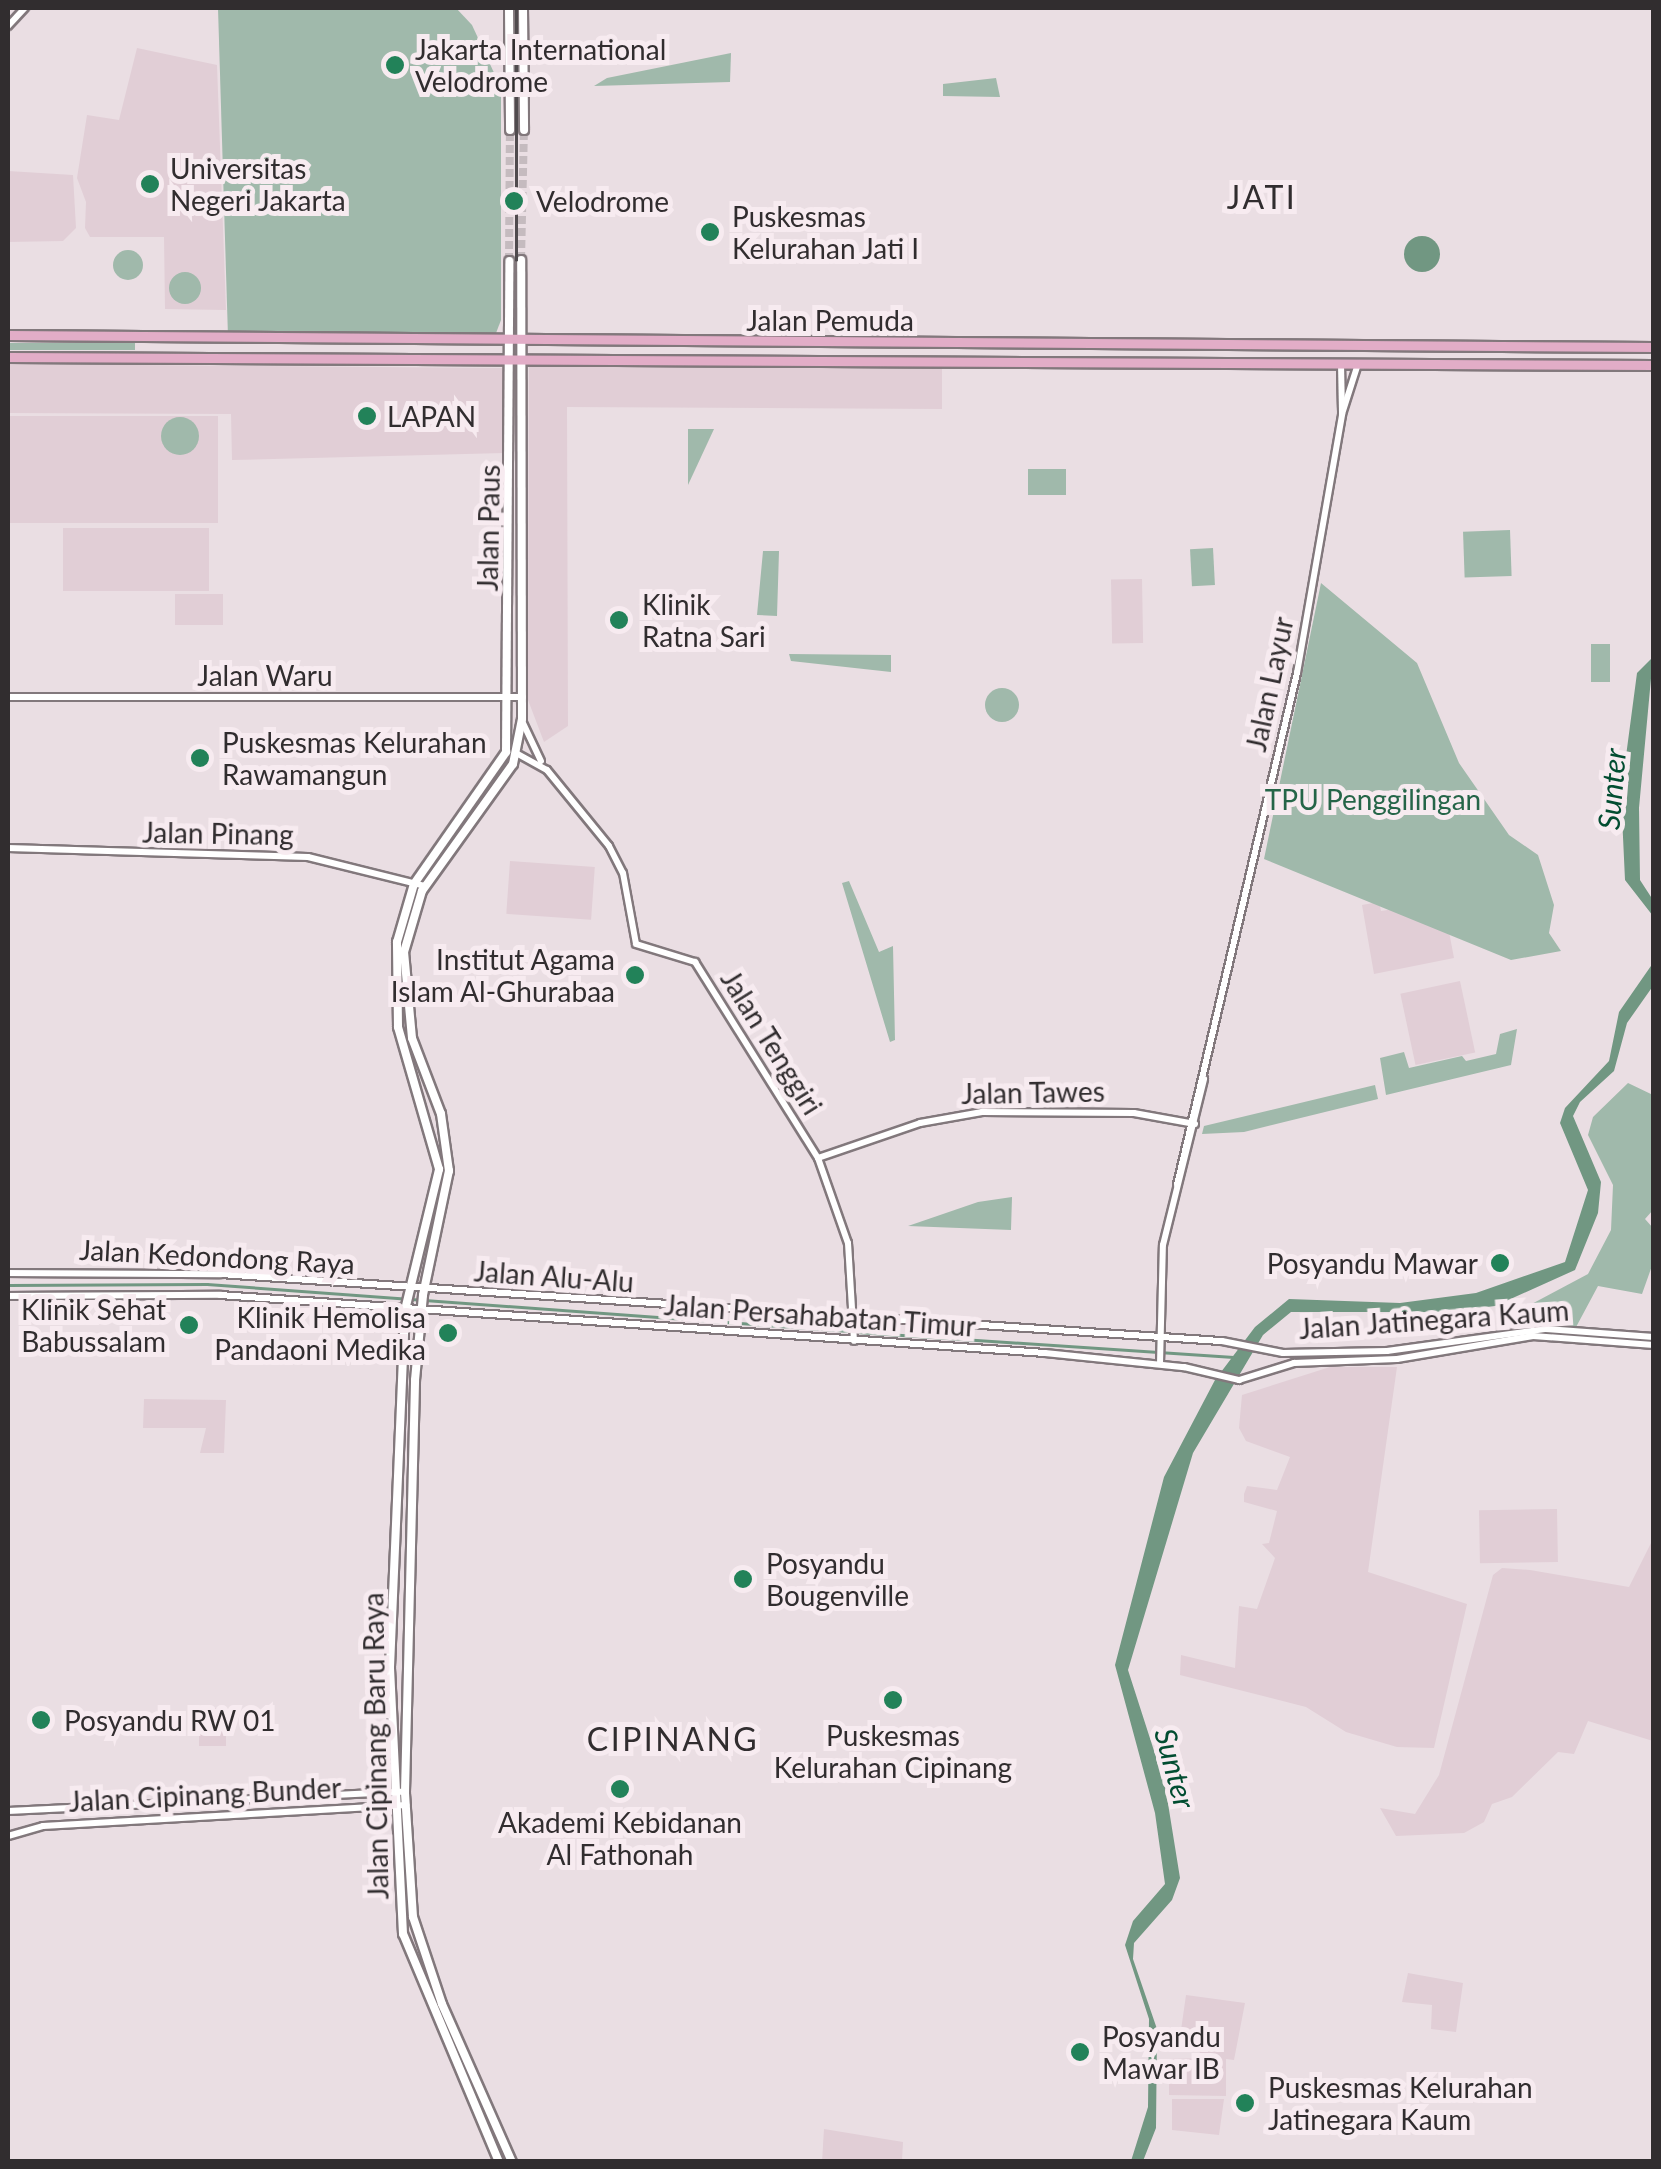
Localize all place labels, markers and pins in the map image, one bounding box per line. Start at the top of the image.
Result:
place label: Jakarta International Velodrome [415,32,666,98]
marker: Jakarta International Velodrome [384,54,406,76]
place label: Universitas Negeri Jakarta [170,151,346,217]
marker: Universitas Negeri Jakarta [139,173,161,195]
place label: Velodrome [536,184,669,218]
marker: Velodrome [501,188,527,214]
place label: Puskesmas Kelurahan Jati I [732,199,920,265]
marker: Puskesmas Kelurahan Jati I [697,219,723,245]
place label: LAPAN [387,399,476,433]
marker: LAPAN [356,405,378,427]
place label: Klinik Ratna Sari [642,587,766,653]
marker: Klinik Ratna Sari [606,607,632,633]
place label: Puskesmas Kelurahan Rawamangun [222,725,487,791]
marker: Puskesmas Kelurahan Rawamangun [187,745,213,771]
place label: Institut Agama Islam Al-Ghurabaa [390,942,615,1008]
marker: Institut Agama Islam Al-Ghurabaa [624,964,646,986]
place label: Posyandu Mawar [1267,1246,1478,1280]
marker: Posyandu Mawar [1487,1250,1513,1276]
place label: Klinik Sehat Babussalam [21,1292,166,1358]
place label: Klinik Hemolisa Pandaoni Medika [214,1300,426,1366]
marker: Klinik Sehat Babussalam [176,1312,202,1338]
marker: Klinik Hemolisa Pandaoni Medika [435,1320,461,1346]
place label: Posyandu Bougenville [766,1546,909,1612]
marker: Posyandu Bougenville [730,1566,756,1592]
marker: Puskesmas Kelurahan Cipinang [880,1687,906,1713]
place label: Posyandu RW 01 [64,1703,276,1737]
marker: Posyandu RW 01 [28,1707,54,1733]
place label: Puskesmas Kelurahan Cipinang [774,1718,1012,1784]
marker: Akademi Kebidanan Al Fathonah [609,1778,631,1800]
place label: Akademi Kebidanan Al Fathonah [498,1805,742,1871]
place label: Posyandu Mawar IB [1102,2019,1221,2085]
marker: Posyandu Mawar IB [1067,2039,1093,2065]
place label: Puskesmas Kelurahan Jatinegara Kaum [1268,2070,1533,2136]
marker: Puskesmas Kelurahan Jatinegara Kaum [1232,2090,1258,2116]

